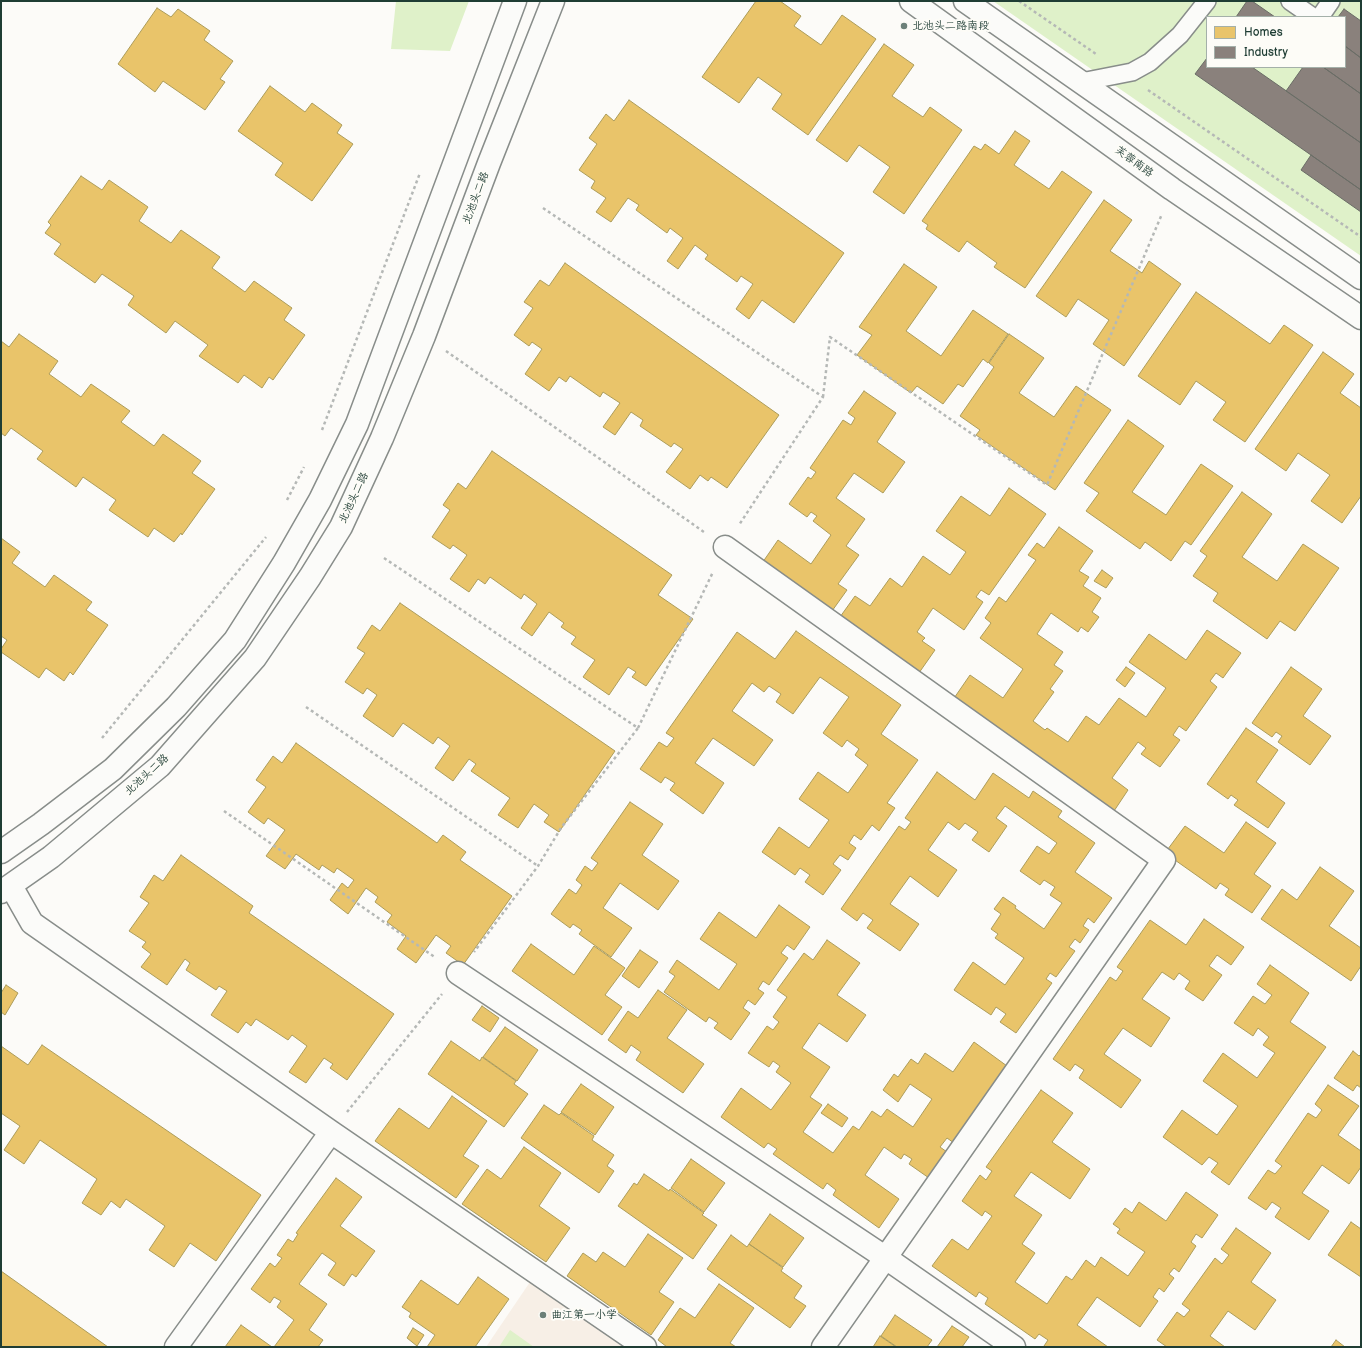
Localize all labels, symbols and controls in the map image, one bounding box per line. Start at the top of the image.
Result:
legend [1206,16,1346,68]
place label: 北池头二路南段 [912,19,989,33]
marker: 北池头二路南段 [899,21,909,31]
text: Homes [1244,25,1283,40]
text: Industry [1244,45,1288,60]
street label: 芙蓉南路 [1112,144,1156,180]
street label: 北池头二路 [460,170,492,226]
street label: 北池头二路 [336,470,372,526]
street label: 北池头二路 [122,752,172,798]
place label: 曲江第一小学 [551,1308,617,1322]
marker: 曲江第一小学 [538,1310,548,1320]

